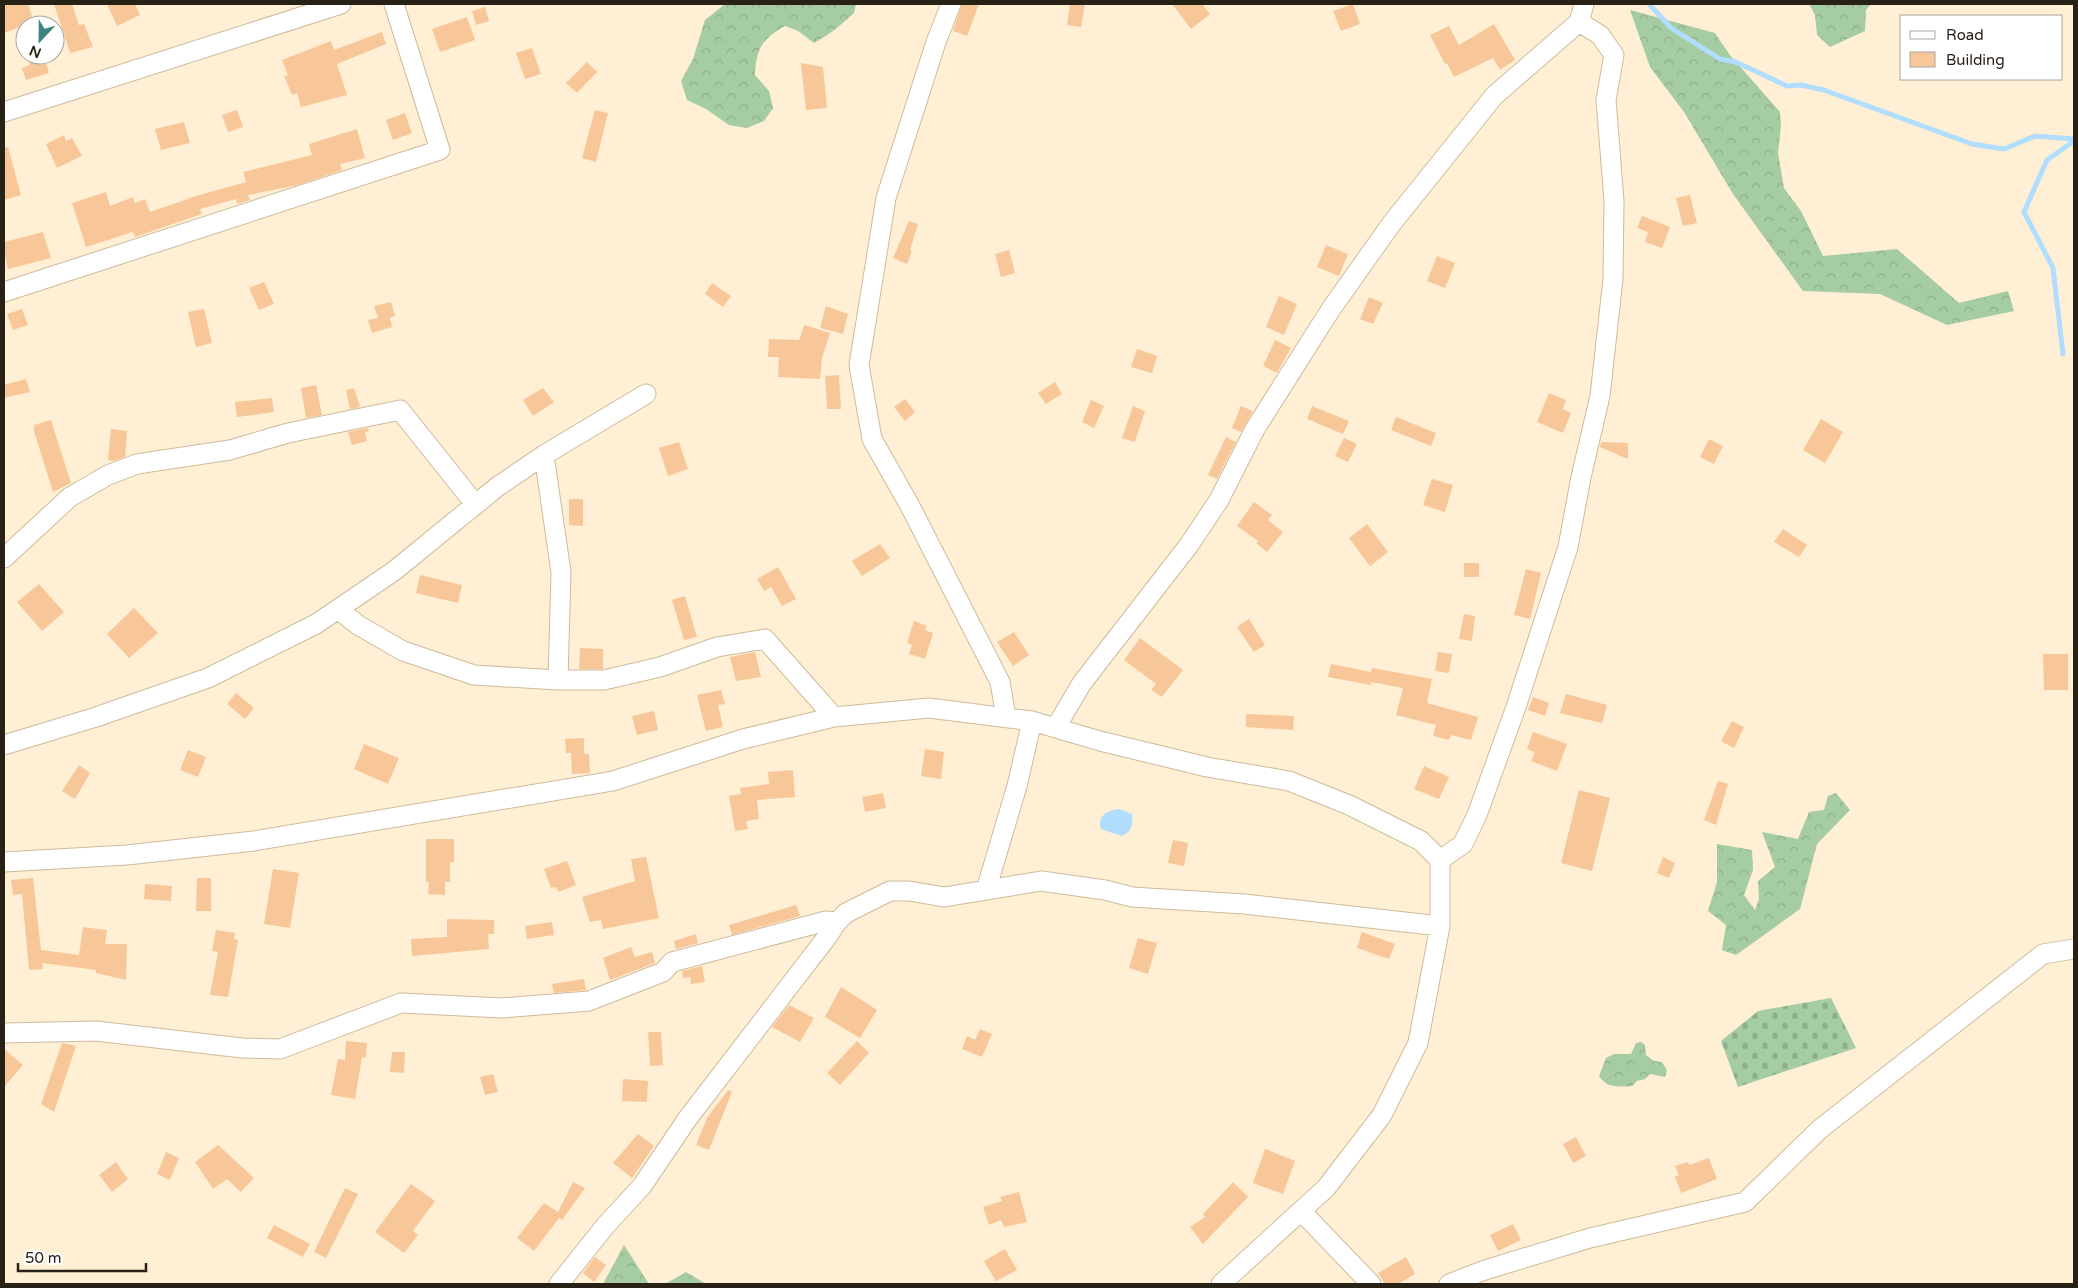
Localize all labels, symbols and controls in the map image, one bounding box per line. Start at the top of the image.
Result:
north arrow [15,15,65,65]
legend [1900,15,2063,80]
text: Road [1946,26,1984,44]
text: N [27,42,44,62]
text: Building [1946,51,2005,69]
scale bar [18,1240,145,1272]
text: 50 m [25,1249,62,1267]

